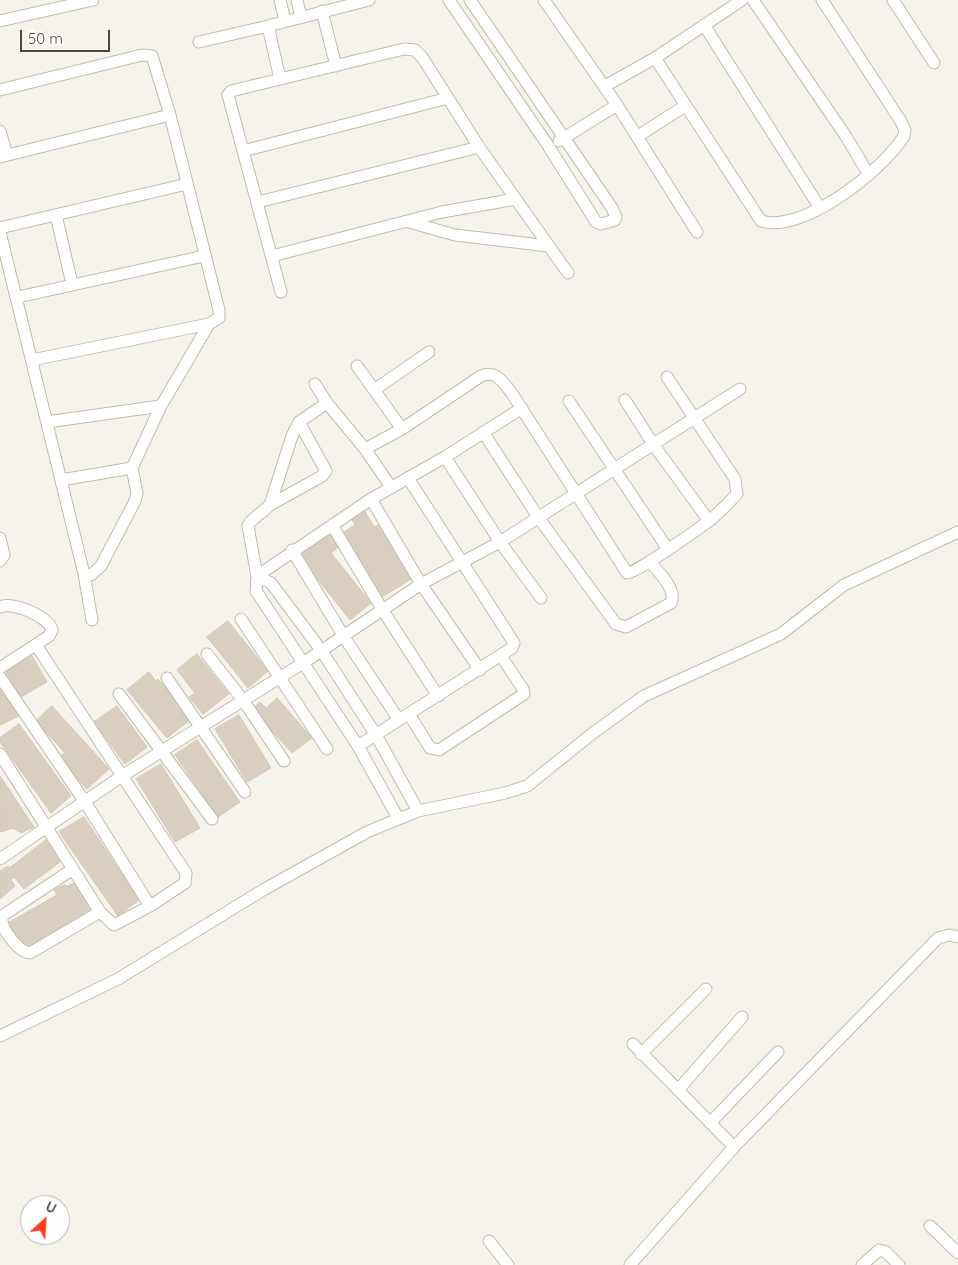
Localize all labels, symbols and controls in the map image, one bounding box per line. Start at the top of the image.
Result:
scale bar [22,20,112,52]
text: 50 m [28,29,63,48]
north arrow [20,1195,70,1245]
text: U [43,1197,60,1218]

